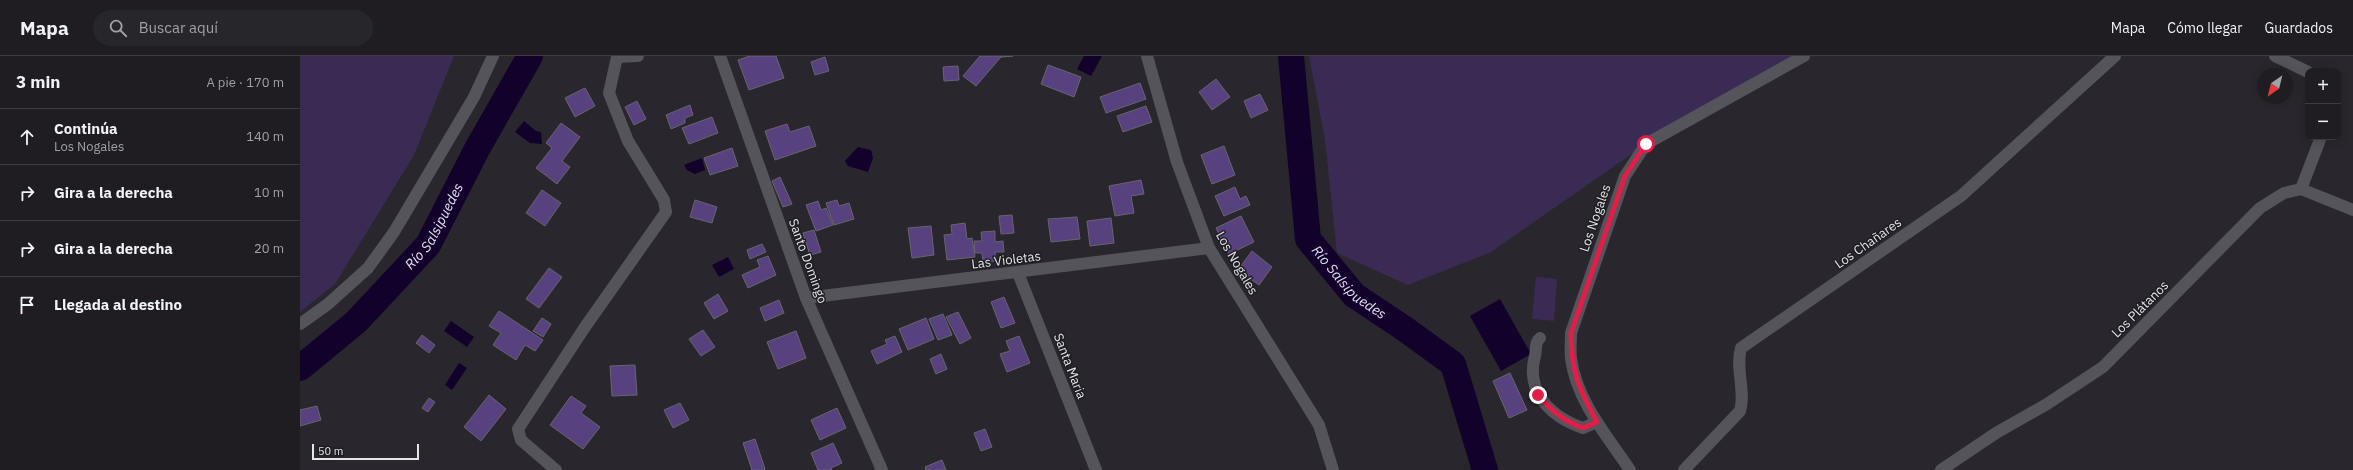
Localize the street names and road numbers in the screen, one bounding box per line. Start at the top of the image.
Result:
street label: Los Nogales [1576,182,1614,254]
street label: Los Chañares [1831,214,1905,272]
street label: Santo Domingo [785,216,831,306]
street label: Los Nogales [1212,228,1262,298]
street label: Las Violetas [970,247,1042,273]
street label: Los Plátanos [2108,277,2172,341]
street label: Santa Maria [1050,331,1090,401]

